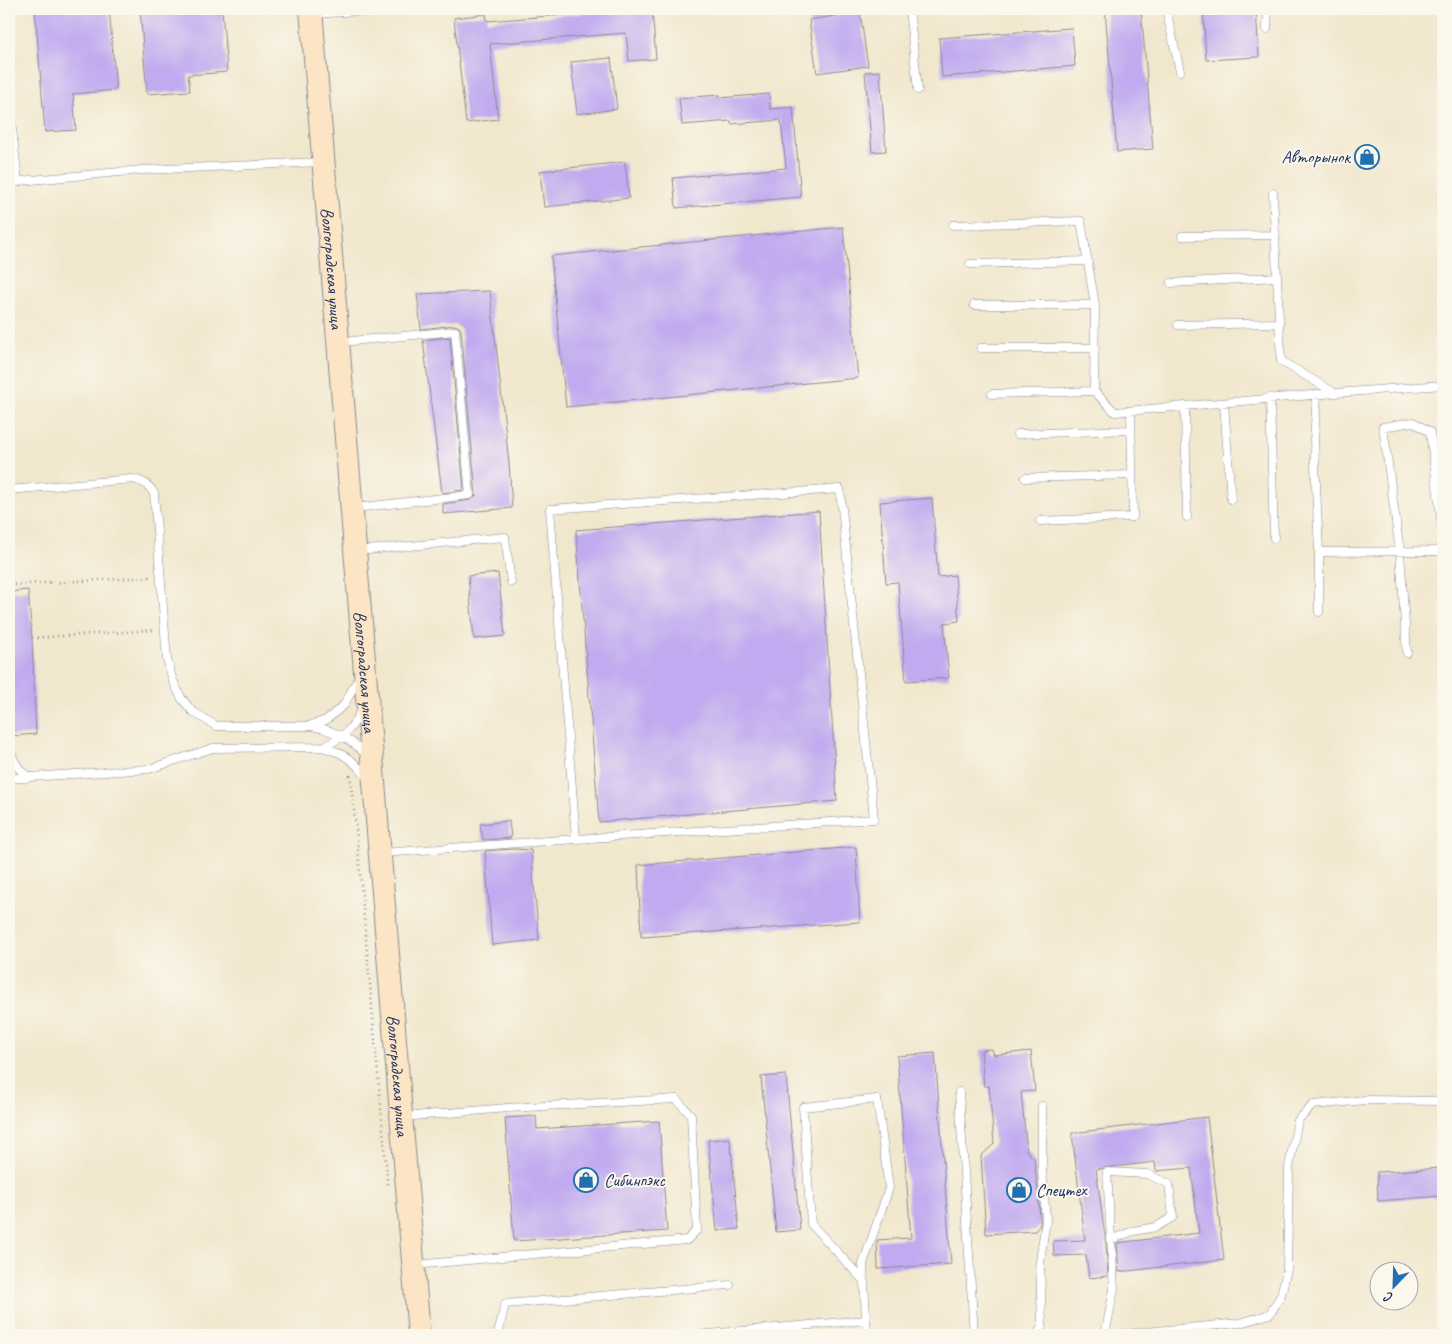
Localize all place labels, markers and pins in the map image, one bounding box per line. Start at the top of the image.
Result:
shop icon: Авторынок [1354,144,1380,170]
place label: Авторынок [1282,146,1351,168]
shop icon: Сибинпэкс [573,1167,599,1193]
place label: Сибинпэкс [604,1169,665,1191]
shop icon: Спецтех [1006,1177,1032,1203]
place label: Спецтех [1036,1179,1088,1201]

